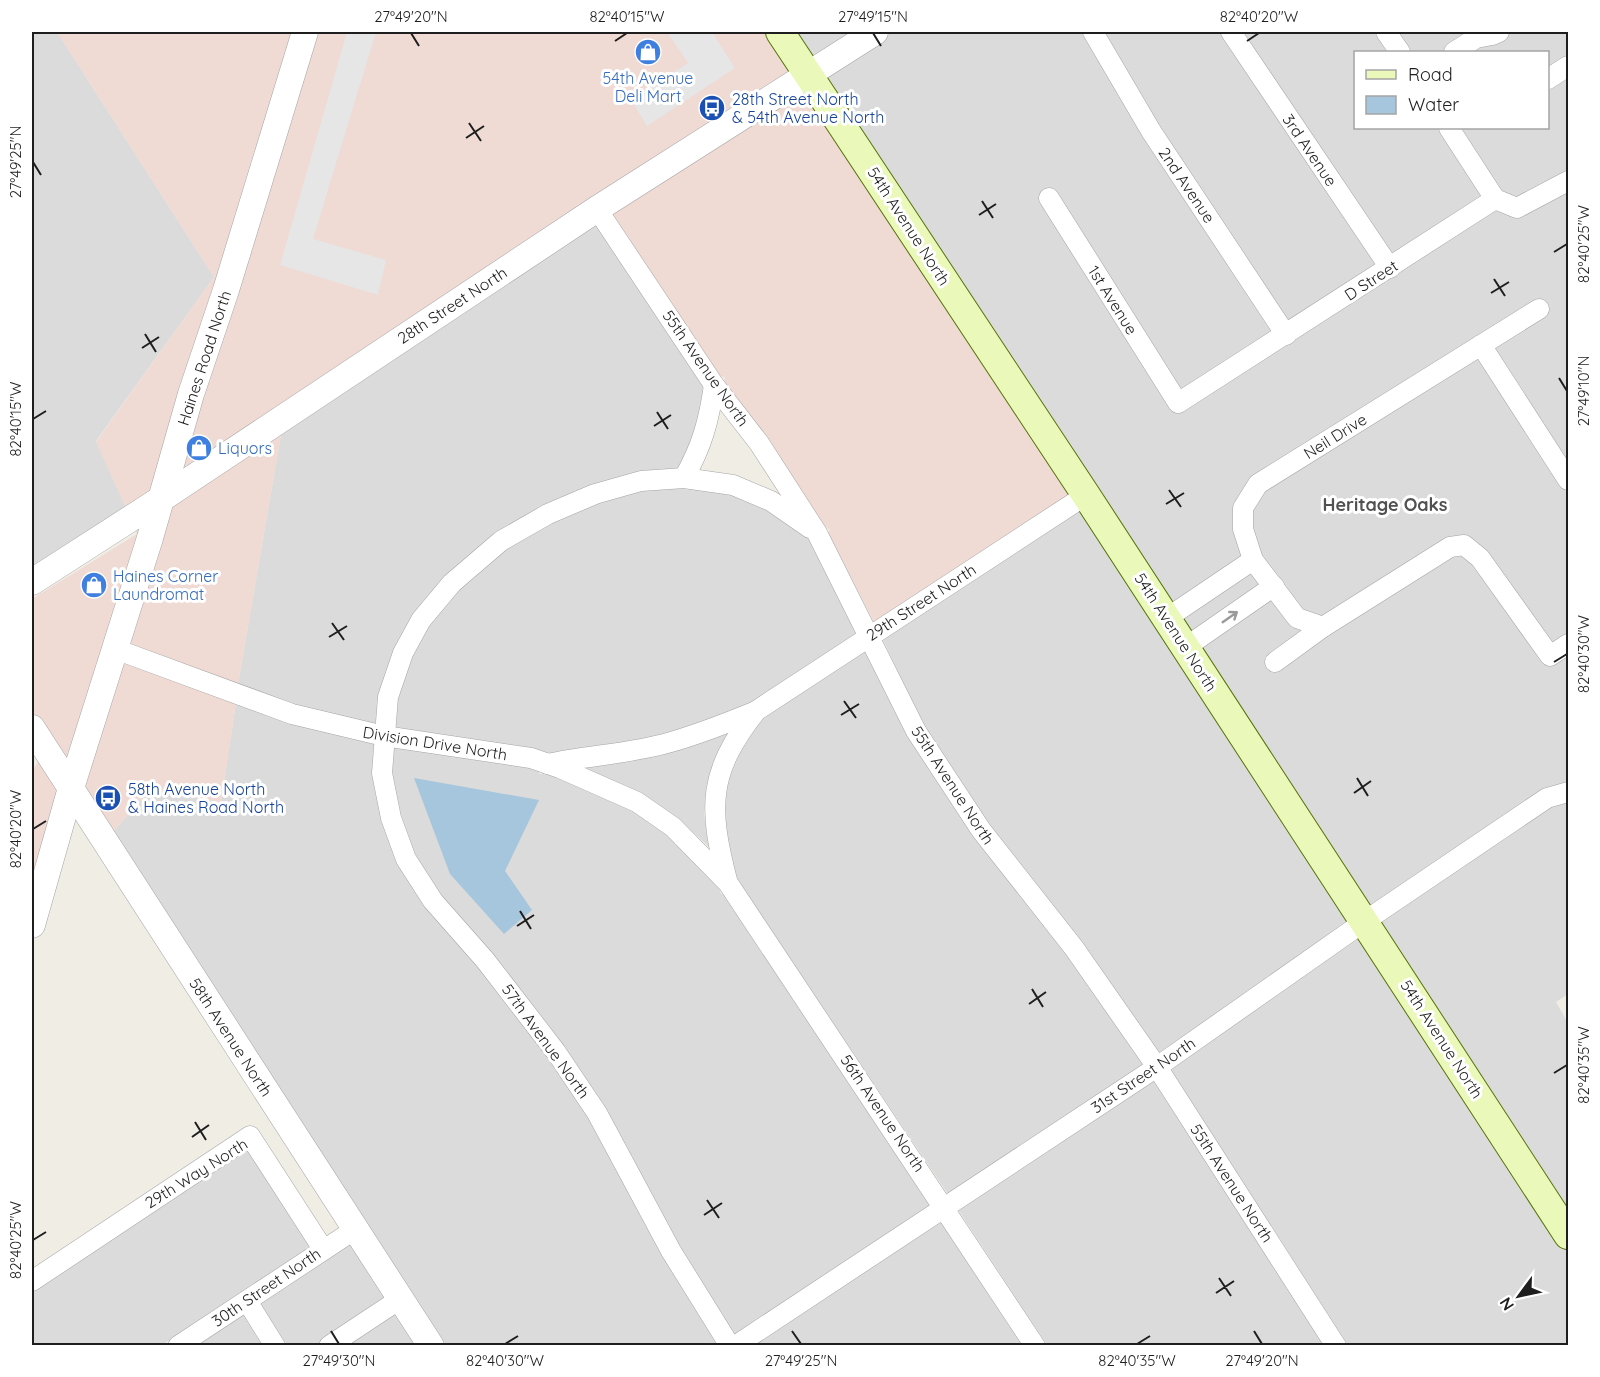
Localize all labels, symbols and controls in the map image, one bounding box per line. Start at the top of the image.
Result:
text: 27°49'20"N [374,7,448,26]
text: 82°40'15"W [589,7,665,26]
text: 27°49'15"N [838,7,908,26]
text: 82°40'20"W [1220,7,1299,26]
shop icon: 54th Avenue Deli Mart [633,37,663,67]
legend [1354,51,1549,129]
text: Road [1408,63,1453,86]
place label: 54th Avenue Deli Mart [603,68,693,106]
place label: 28th Street North & 54th Avenue North [732,89,884,127]
bus stop icon: 28th Street North & 54th Avenue North [697,93,727,123]
text: Water [1408,93,1459,116]
street label: 3rd Avenue [1279,110,1341,190]
text: 27°49'25"N [6,126,25,198]
street label: 2nd Avenue [1154,143,1220,227]
street label: 54th Avenue North [863,163,955,289]
text: 82°40'25"W [1574,205,1593,283]
street label: D Street [1341,255,1401,305]
street label: 28th Street North [394,262,510,348]
street label: 1st Avenue [1084,262,1142,338]
street label: Haines Road North [173,288,235,428]
street label: 55th Avenue North [658,306,754,430]
text: 27°49'10"N [1574,356,1593,426]
text: 82°40'15"W [6,381,25,457]
street label: Neil Drive [1300,409,1370,463]
shop icon: Liquors [184,433,214,463]
place label: Liquors [218,438,272,458]
district label: Heritage Oaks [1323,493,1448,516]
street label: 29th Street North [862,559,980,645]
place label: Haines Corner Laundromat [113,566,219,604]
street label: 54th Avenue North [1130,569,1222,695]
shop icon: Haines Corner Laundromat [79,570,109,600]
one-way arrow [1221,611,1238,623]
text: 82°40'30"W [1574,614,1593,693]
street label: Division Drive North [361,722,509,764]
street label: 55th Avenue North [907,722,999,848]
place label: 58th Avenue North & Haines Road North [128,779,284,817]
bus stop icon: 58th Avenue North & Haines Road North [93,783,123,813]
text: 82°40'20"W [6,789,25,868]
street label: 58th Avenue North [185,974,277,1100]
street label: 54th Avenue North [1396,976,1488,1102]
street label: 57th Avenue North [498,980,594,1102]
text: 82°40'35"W [1574,1026,1593,1104]
street label: 31st Street North [1087,1033,1199,1117]
street label: 56th Avenue North [836,1051,930,1175]
street label: 55th Avenue North [1186,1120,1278,1246]
street label: 29th Way North [141,1133,251,1213]
text: 82°40'25"W [6,1201,25,1279]
street label: 30th Street North [208,1243,324,1331]
north arrow [1489,1266,1549,1326]
text: N [1495,1294,1518,1315]
text: 27°49'30"N [302,1351,376,1370]
text: 82°40'30"W [466,1351,545,1370]
text: 27°49'25"N [765,1351,837,1370]
text: 82°40'35"W [1098,1351,1176,1370]
text: 27°49'20"N [1225,1351,1299,1370]

